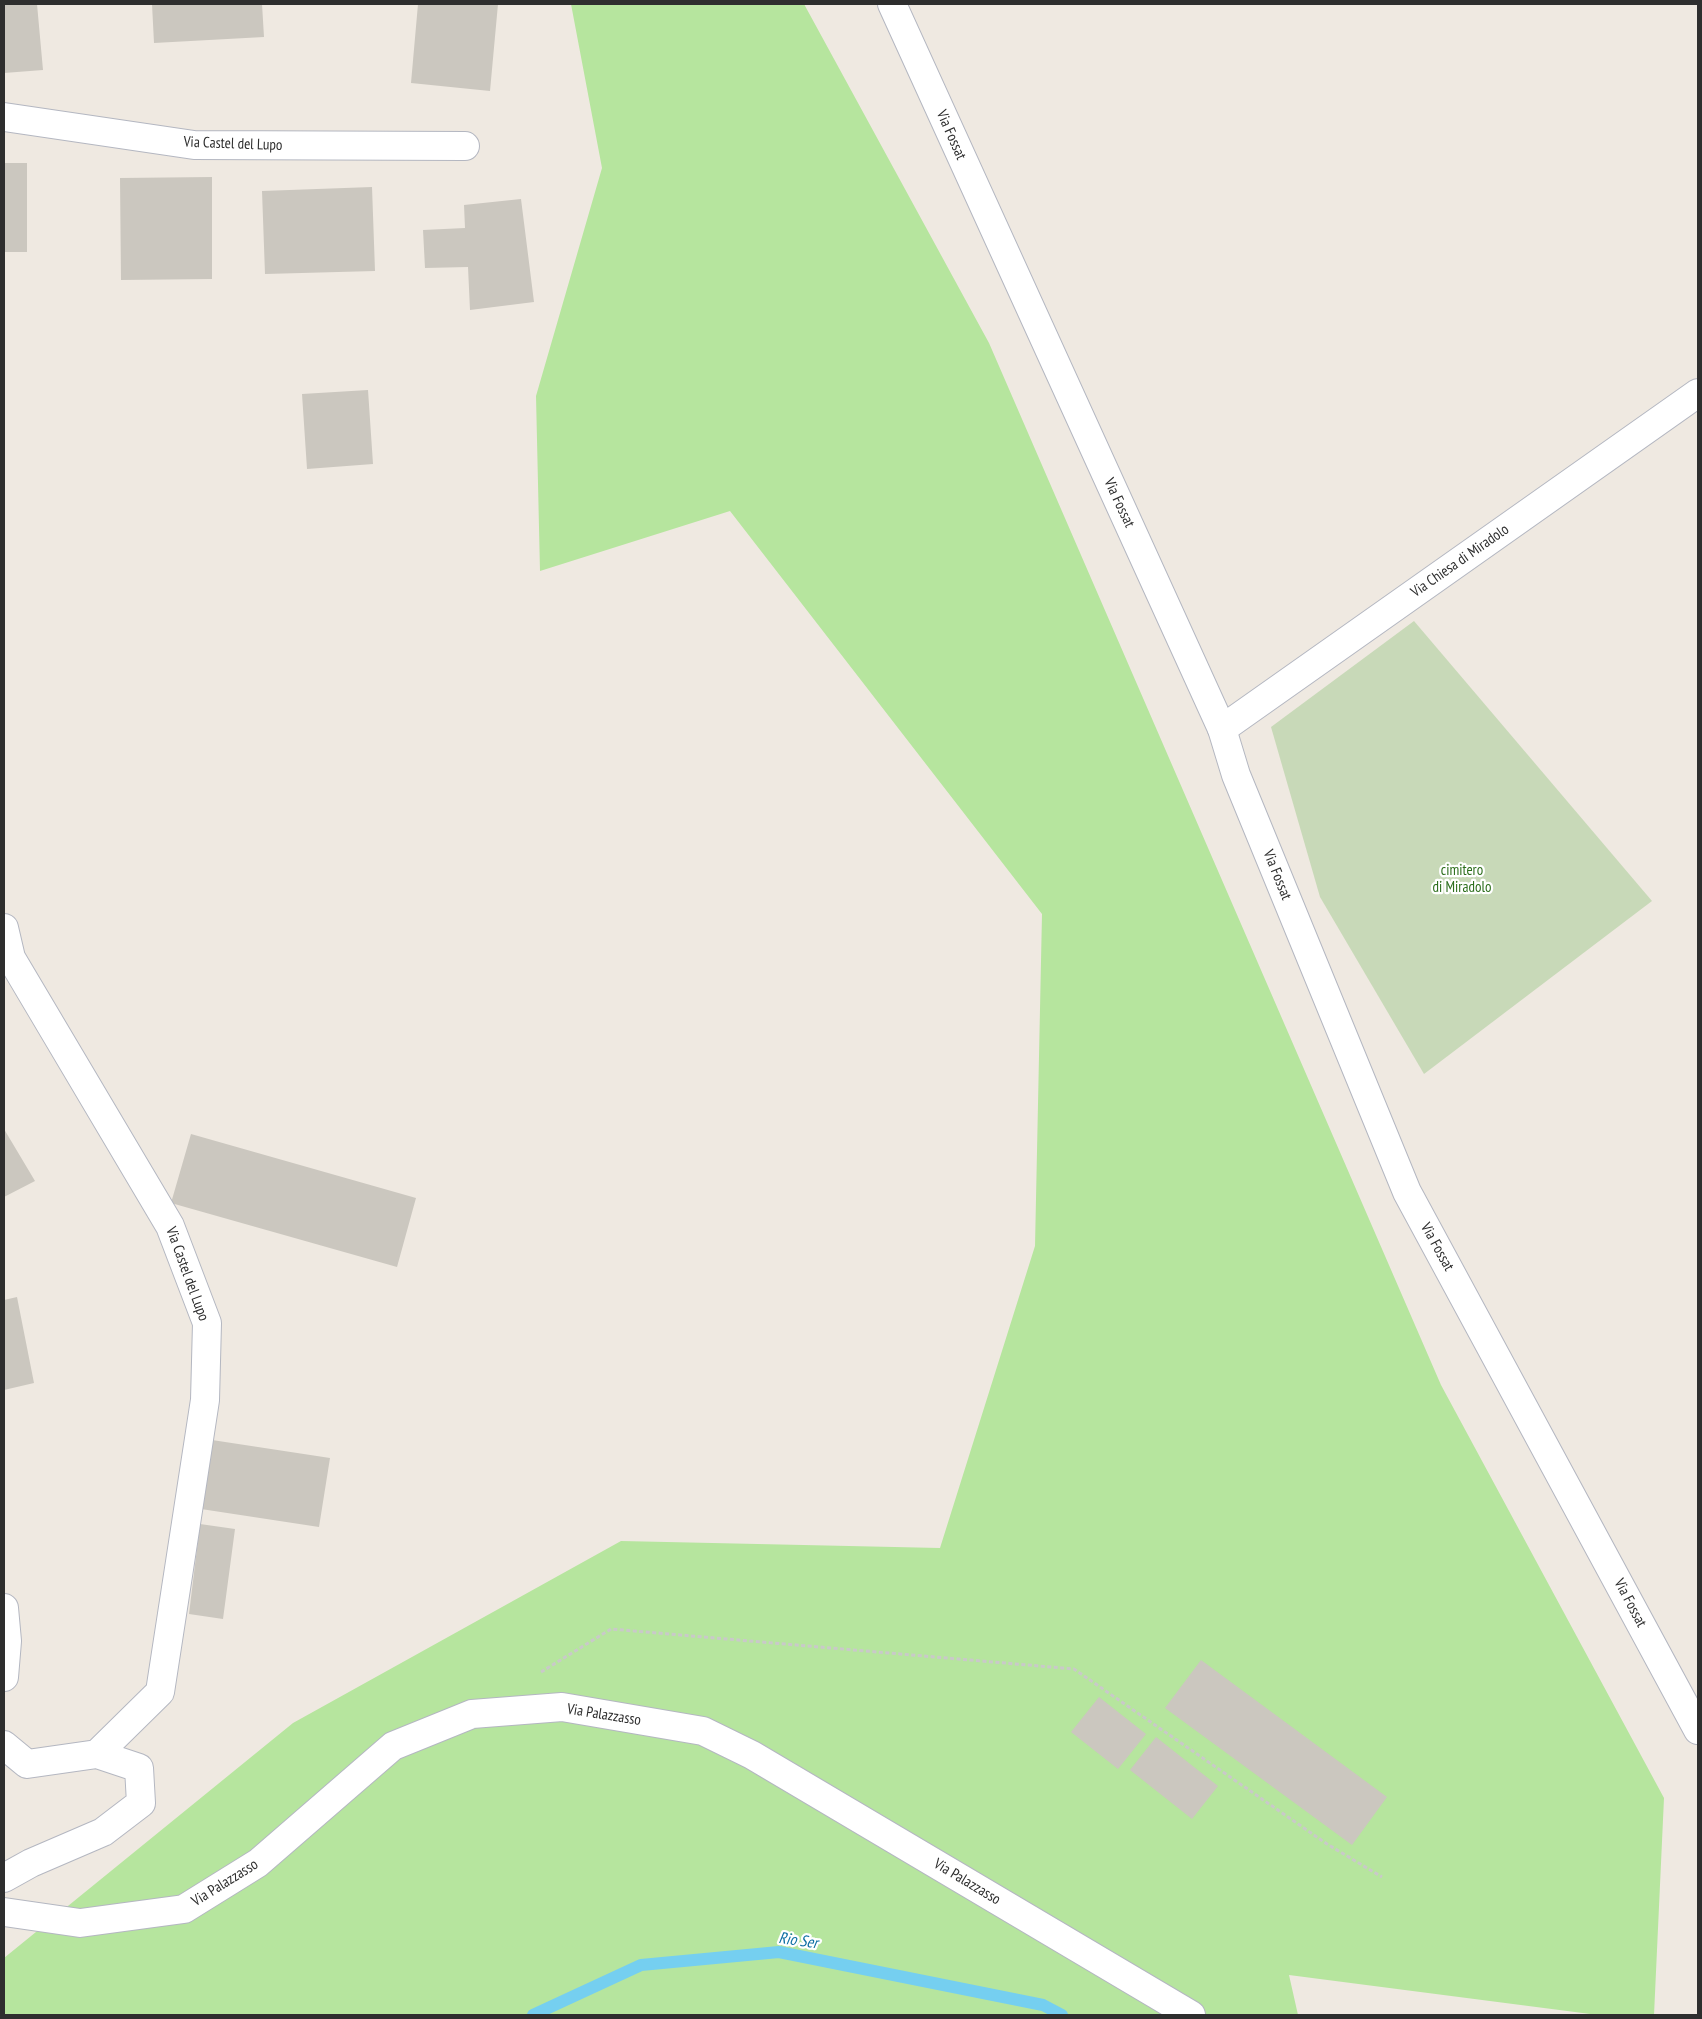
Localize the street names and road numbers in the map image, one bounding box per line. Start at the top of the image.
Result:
street label: Via Fossat [932,107,970,163]
street label: Via Castel del Lupo [183,133,283,155]
street label: Via Fossat [1100,475,1138,531]
street label: Via Chiesa di Miradolo [1408,521,1512,601]
street label: Via Fossat [1259,847,1295,903]
street label: Via Fossat [1416,1220,1458,1274]
street label: Via Castel del Lupo [162,1224,212,1324]
street label: Via Fossat [1610,1576,1650,1630]
street label: Via Palazzasso [566,1700,642,1730]
street label: Via Palazzasso [930,1855,1004,1909]
street label: Via Palazzasso [189,1856,261,1910]

